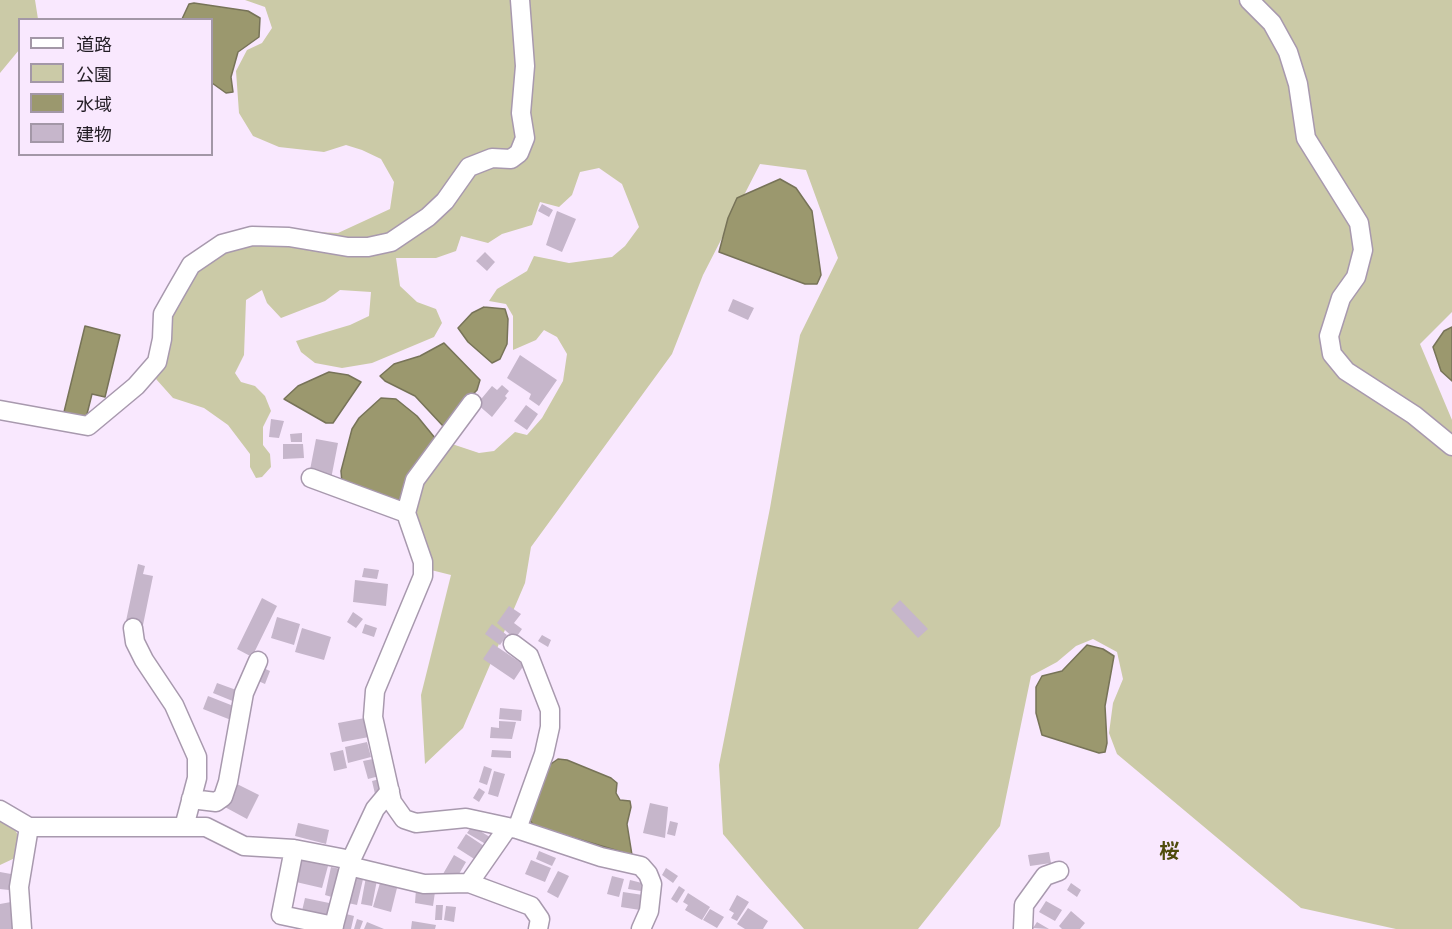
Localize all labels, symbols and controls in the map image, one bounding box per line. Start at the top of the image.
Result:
legend [18,18,213,156]
text: 道路 [76,34,112,55]
text: 公園 [76,64,112,85]
text: 水域 [76,94,112,115]
text: 建物 [76,124,112,145]
district label: 桜 [1159,841,1179,865]

